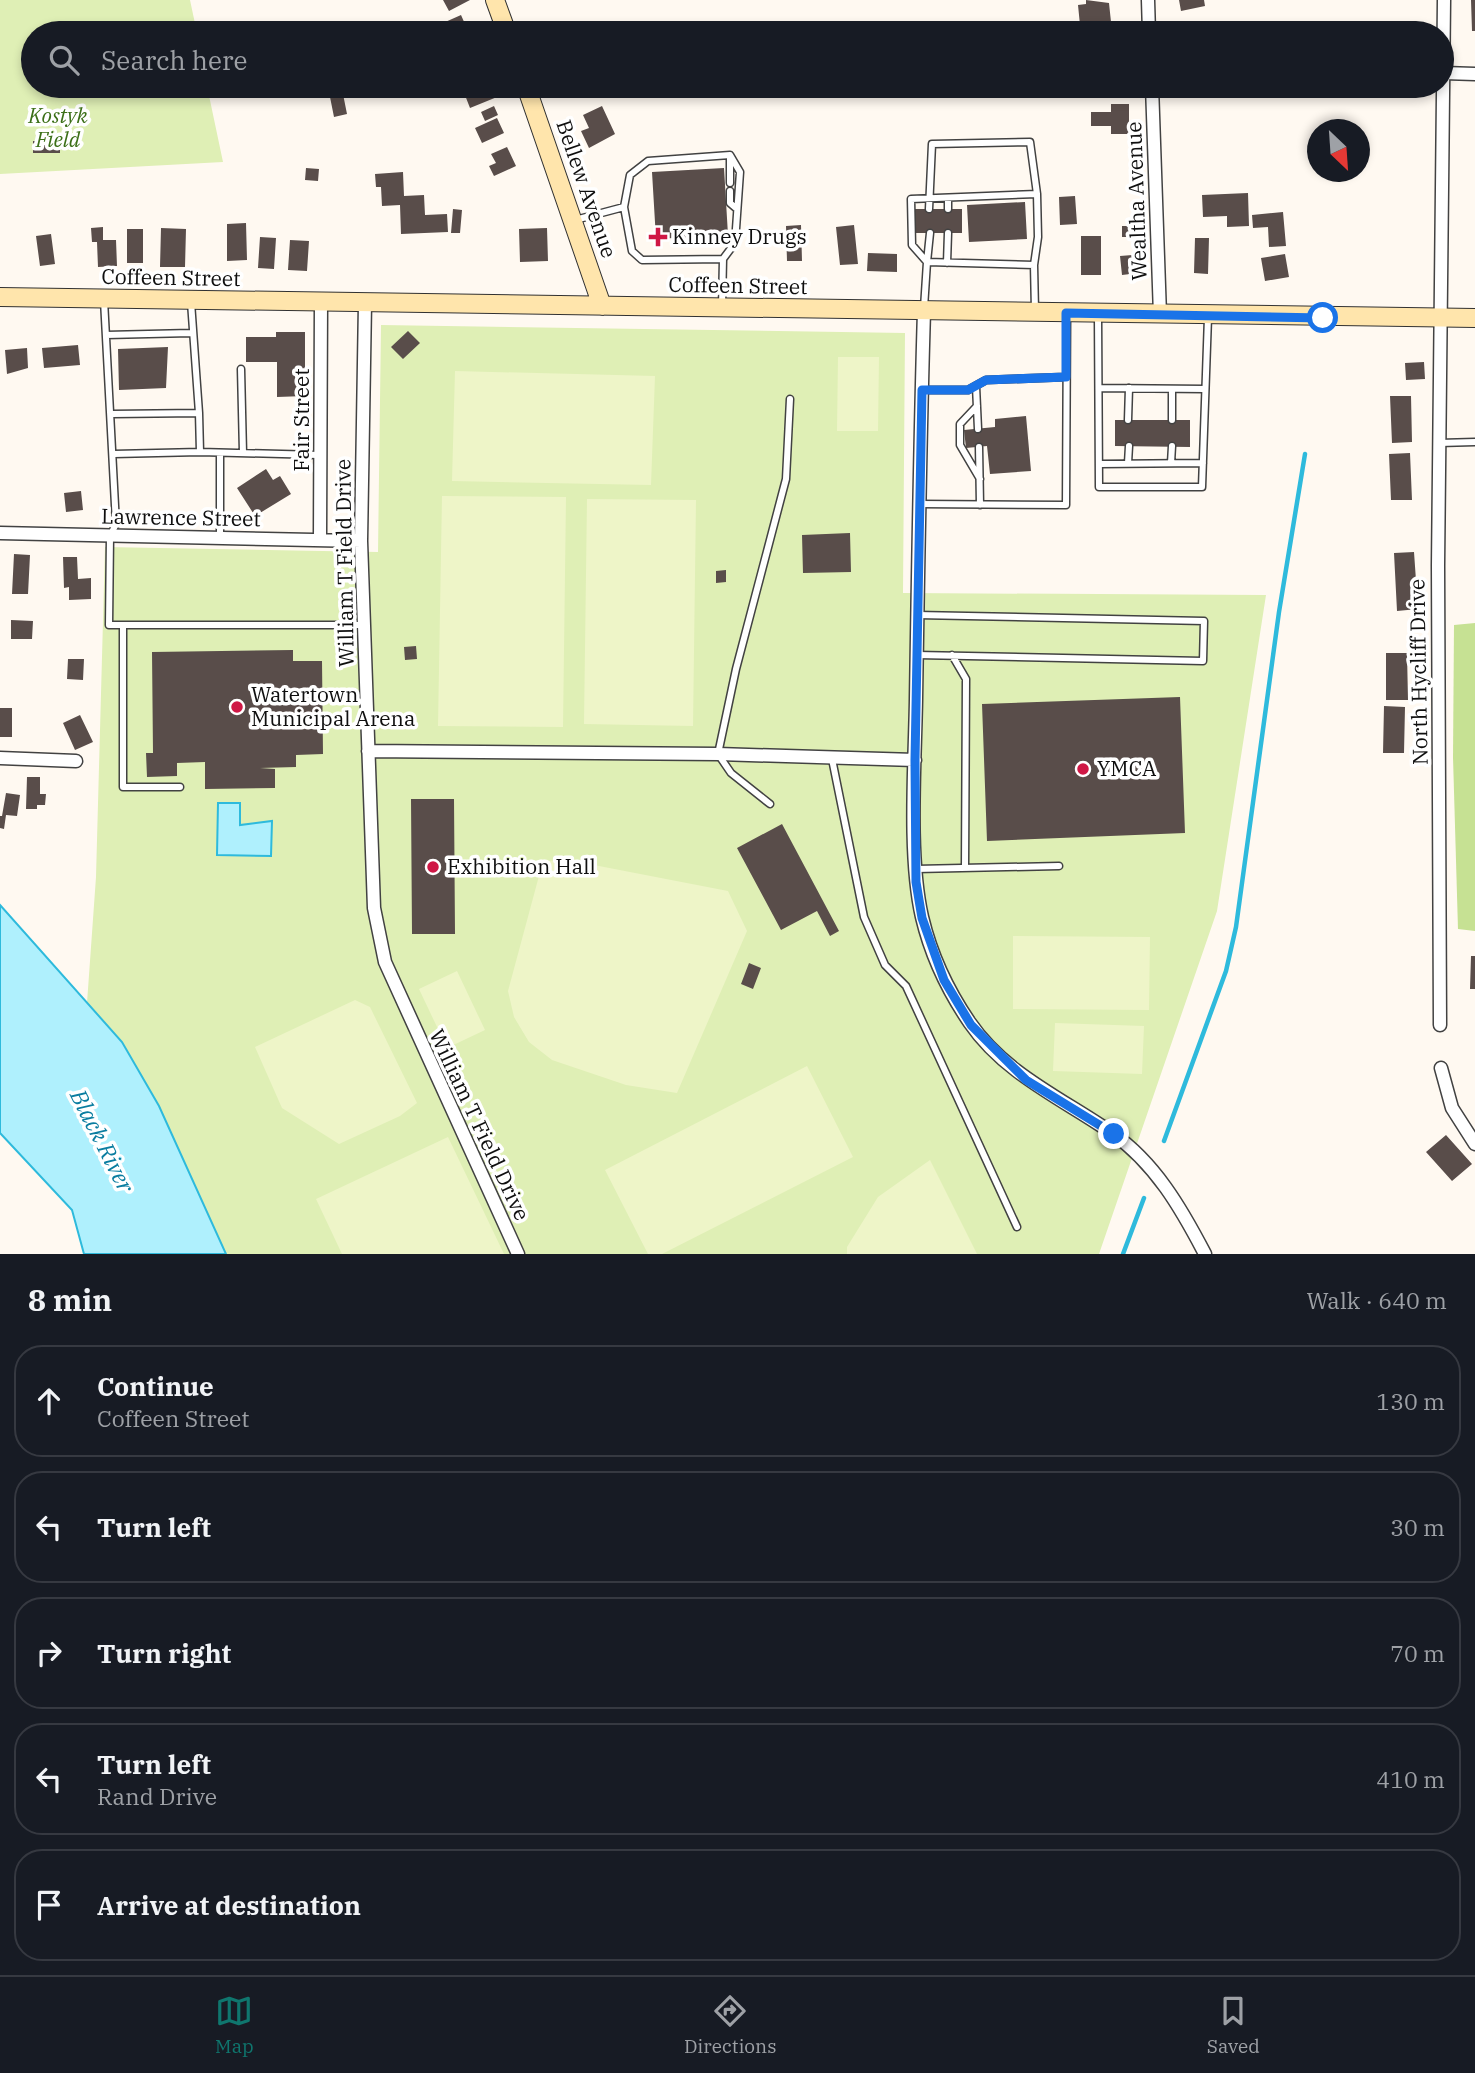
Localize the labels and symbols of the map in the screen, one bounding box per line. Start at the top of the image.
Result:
park label: Kostyk Field [27,101,89,153]
street label: Bellew Avenue [550,116,624,261]
north arrow [1307,119,1370,182]
street label: Wealtha Avenue [1119,121,1153,281]
place label: Kinney Drugs [672,222,807,250]
marker: Kinney Drugs [650,229,666,245]
street label: Coffeen Street [101,262,241,292]
street label: Coffeen Street [668,270,808,300]
route start [1307,302,1338,333]
street label: Fair Street [287,368,315,472]
street label: William T Field Drive [328,459,360,667]
street label: Lawrence Street [101,502,261,532]
street label: North Hycliff Drive [1402,579,1434,766]
place label: Watertown Municipal Arena [251,680,415,732]
marker: Watertown Municipal Arena [229,699,245,715]
place label: YMCA [1097,754,1157,782]
marker: YMCA [1075,761,1091,777]
place label: Exhibition Hall [447,852,596,880]
marker: Exhibition Hall [425,859,441,875]
street label: William T Field Drive [423,1024,537,1225]
water label: Black River [64,1083,142,1198]
route end [1098,1118,1129,1149]

